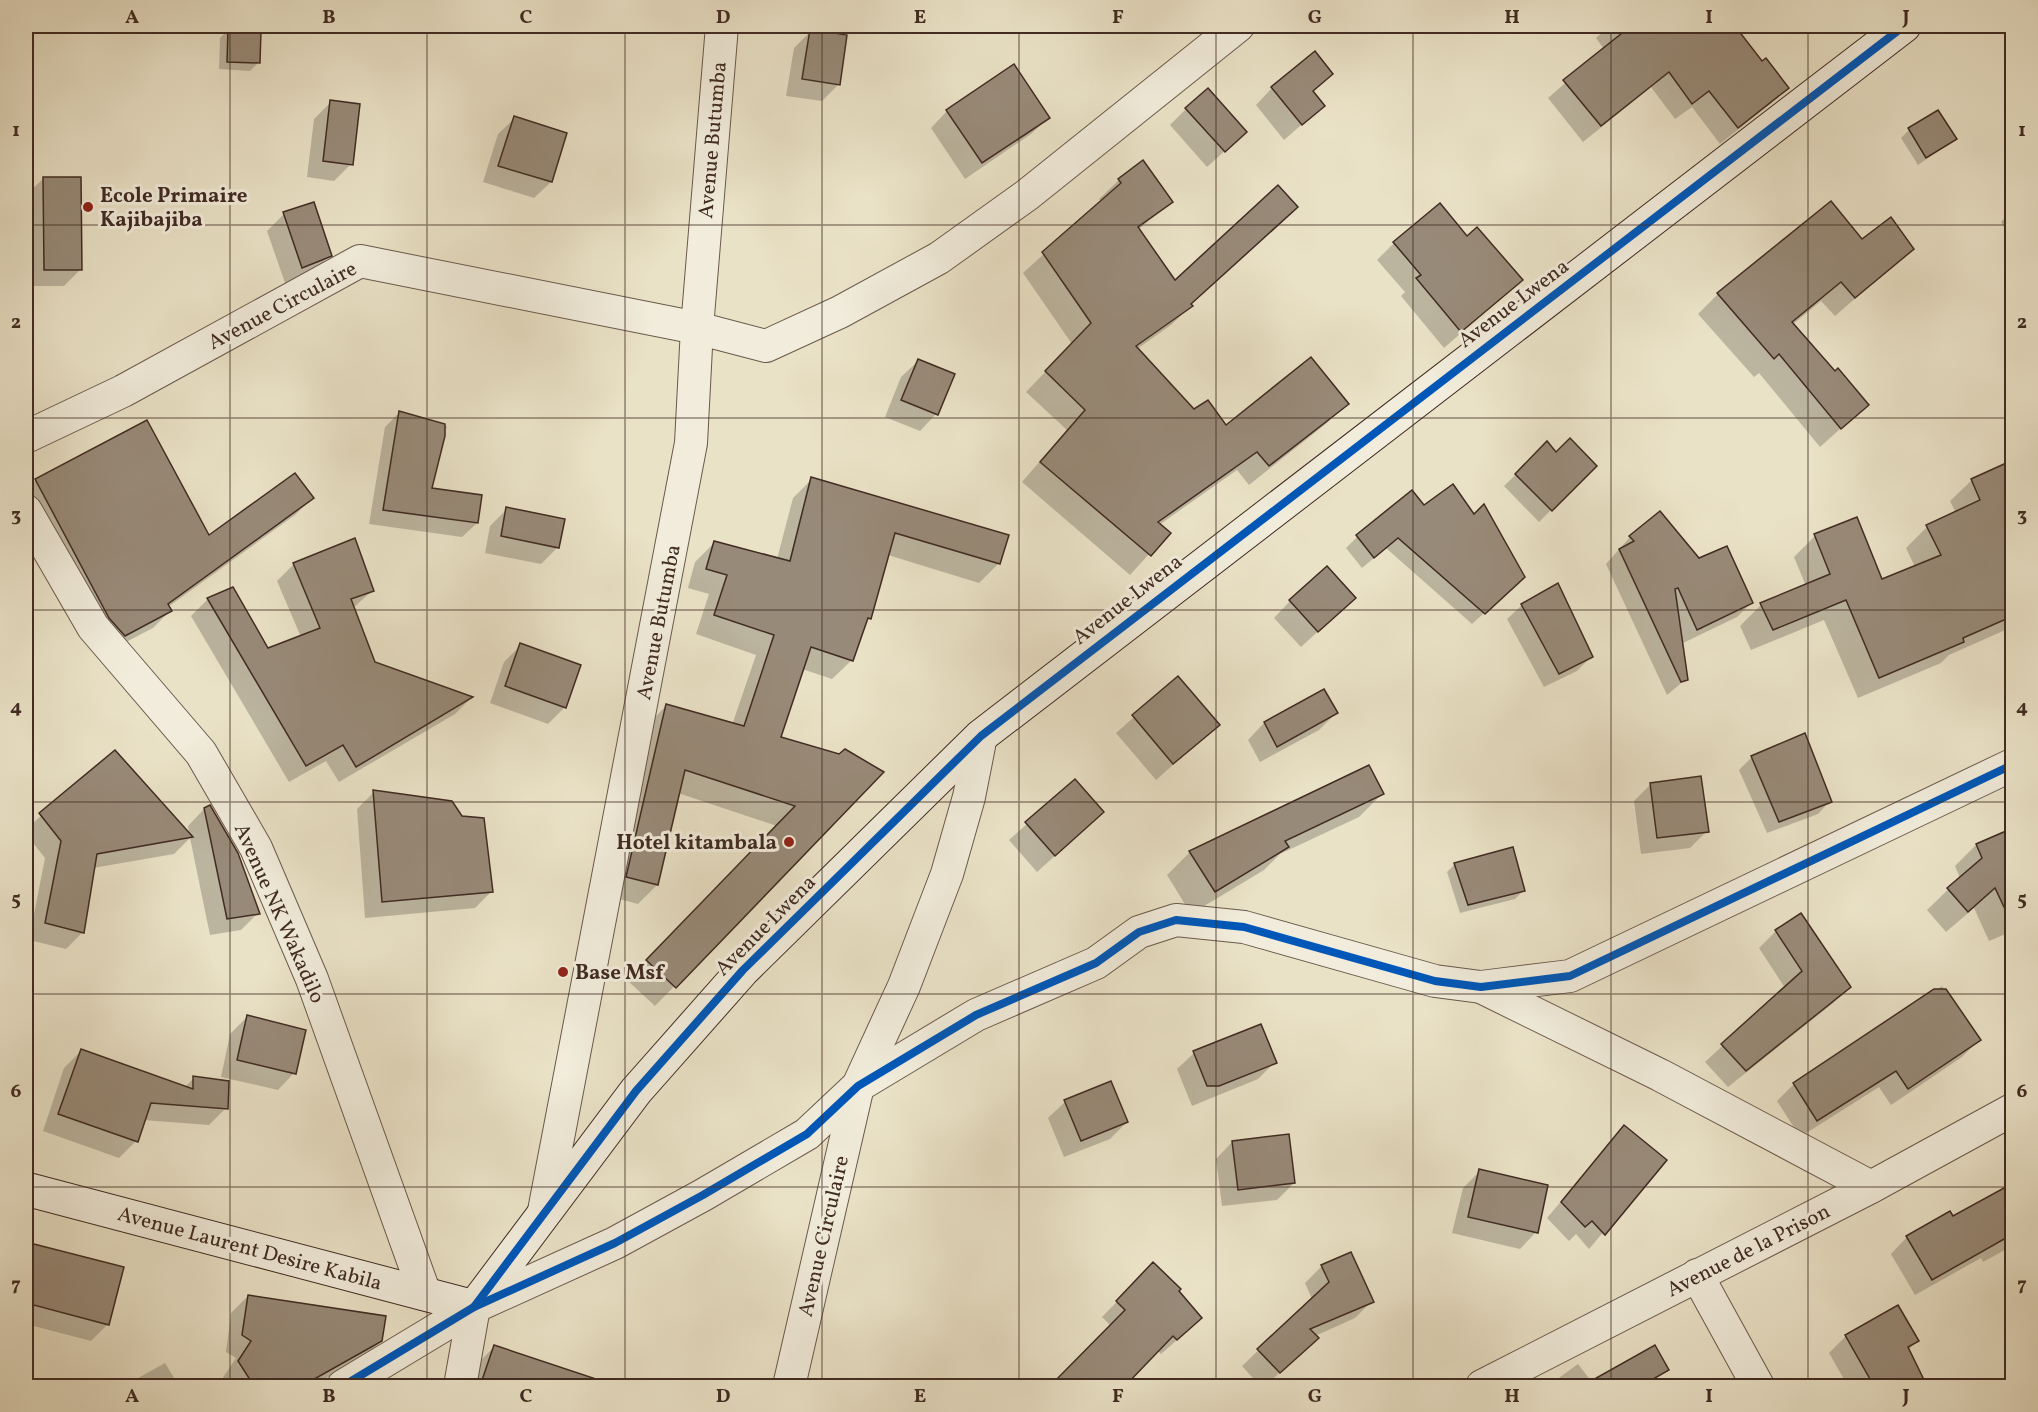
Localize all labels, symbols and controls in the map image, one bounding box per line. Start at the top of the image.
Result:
text: A [125,4,139,32]
text: B [322,4,336,32]
text: C [520,4,533,32]
text: D [716,4,730,32]
text: E [914,4,926,32]
text: F [1112,4,1124,32]
text: G [1308,4,1322,32]
text: H [1504,4,1520,32]
text: I [1705,4,1713,32]
text: J [1901,4,1910,32]
street label: Avenue Butumba [692,60,735,220]
text: 1 [12,117,20,145]
text: 1 [2018,117,2026,145]
place label: Ecole Primaire Kajibajiba [100,182,248,235]
marker: Ecole Primaire Kajibajiba [81,200,95,214]
street label: Avenue Lwena [1452,253,1575,356]
street label: Avenue Circulaire [203,255,362,358]
text: 2 [11,309,21,337]
text: 2 [2017,309,2027,337]
text: 3 [11,502,21,530]
text: 3 [2017,502,2027,530]
street label: Avenue Butumba [630,542,689,702]
street label: Avenue Lwena [1067,548,1189,652]
text: 4 [10,694,22,722]
text: 4 [2016,694,2028,722]
street label: Avenue NK Wakadilo [226,819,331,1008]
place label: Hotel kitambala [616,829,777,858]
marker: Hotel kitambala [782,835,796,849]
street label: Avenue Lwena [709,869,823,983]
text: 5 [11,886,21,914]
text: 5 [2017,886,2027,914]
place label: Base Msf [575,959,665,988]
marker: Base Msf [556,965,570,979]
text: 6 [11,1078,22,1106]
text: 6 [2017,1078,2028,1106]
street label: Avenue Circulaire [792,1153,857,1320]
street label: Avenue de la Prison [1662,1198,1835,1305]
street label: Avenue Laurent Desire Kabila [114,1200,385,1299]
text: 7 [11,1271,21,1299]
text: 7 [2017,1271,2027,1299]
text: A [125,1383,139,1411]
text: B [322,1383,336,1411]
text: C [520,1383,533,1411]
text: D [716,1383,730,1411]
text: E [914,1383,926,1411]
text: F [1112,1383,1124,1411]
text: G [1308,1383,1322,1411]
text: H [1504,1383,1520,1411]
text: I [1705,1383,1713,1411]
text: J [1901,1383,1910,1411]

